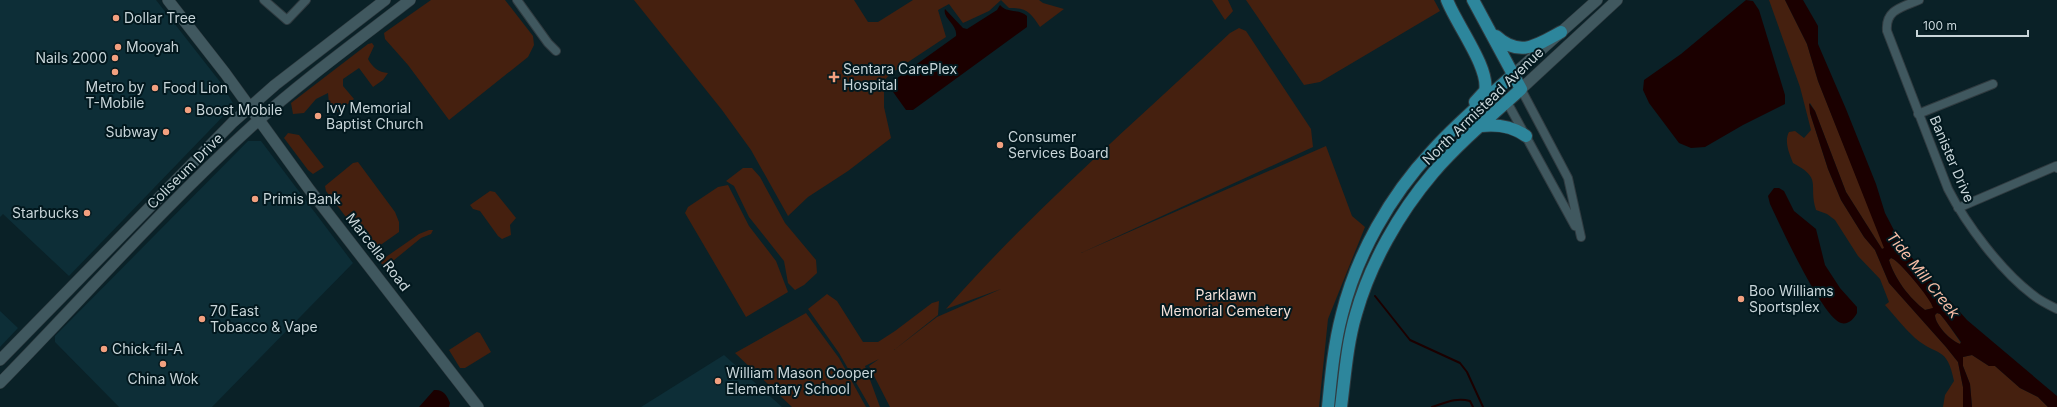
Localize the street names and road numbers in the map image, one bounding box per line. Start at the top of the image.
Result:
street label: North Armistead Avenue [1419,43,1547,168]
street label: Banister Drive [1927,113,1978,205]
street label: Coliseum Drive [143,129,226,212]
street label: Marcella Road [343,209,414,294]

